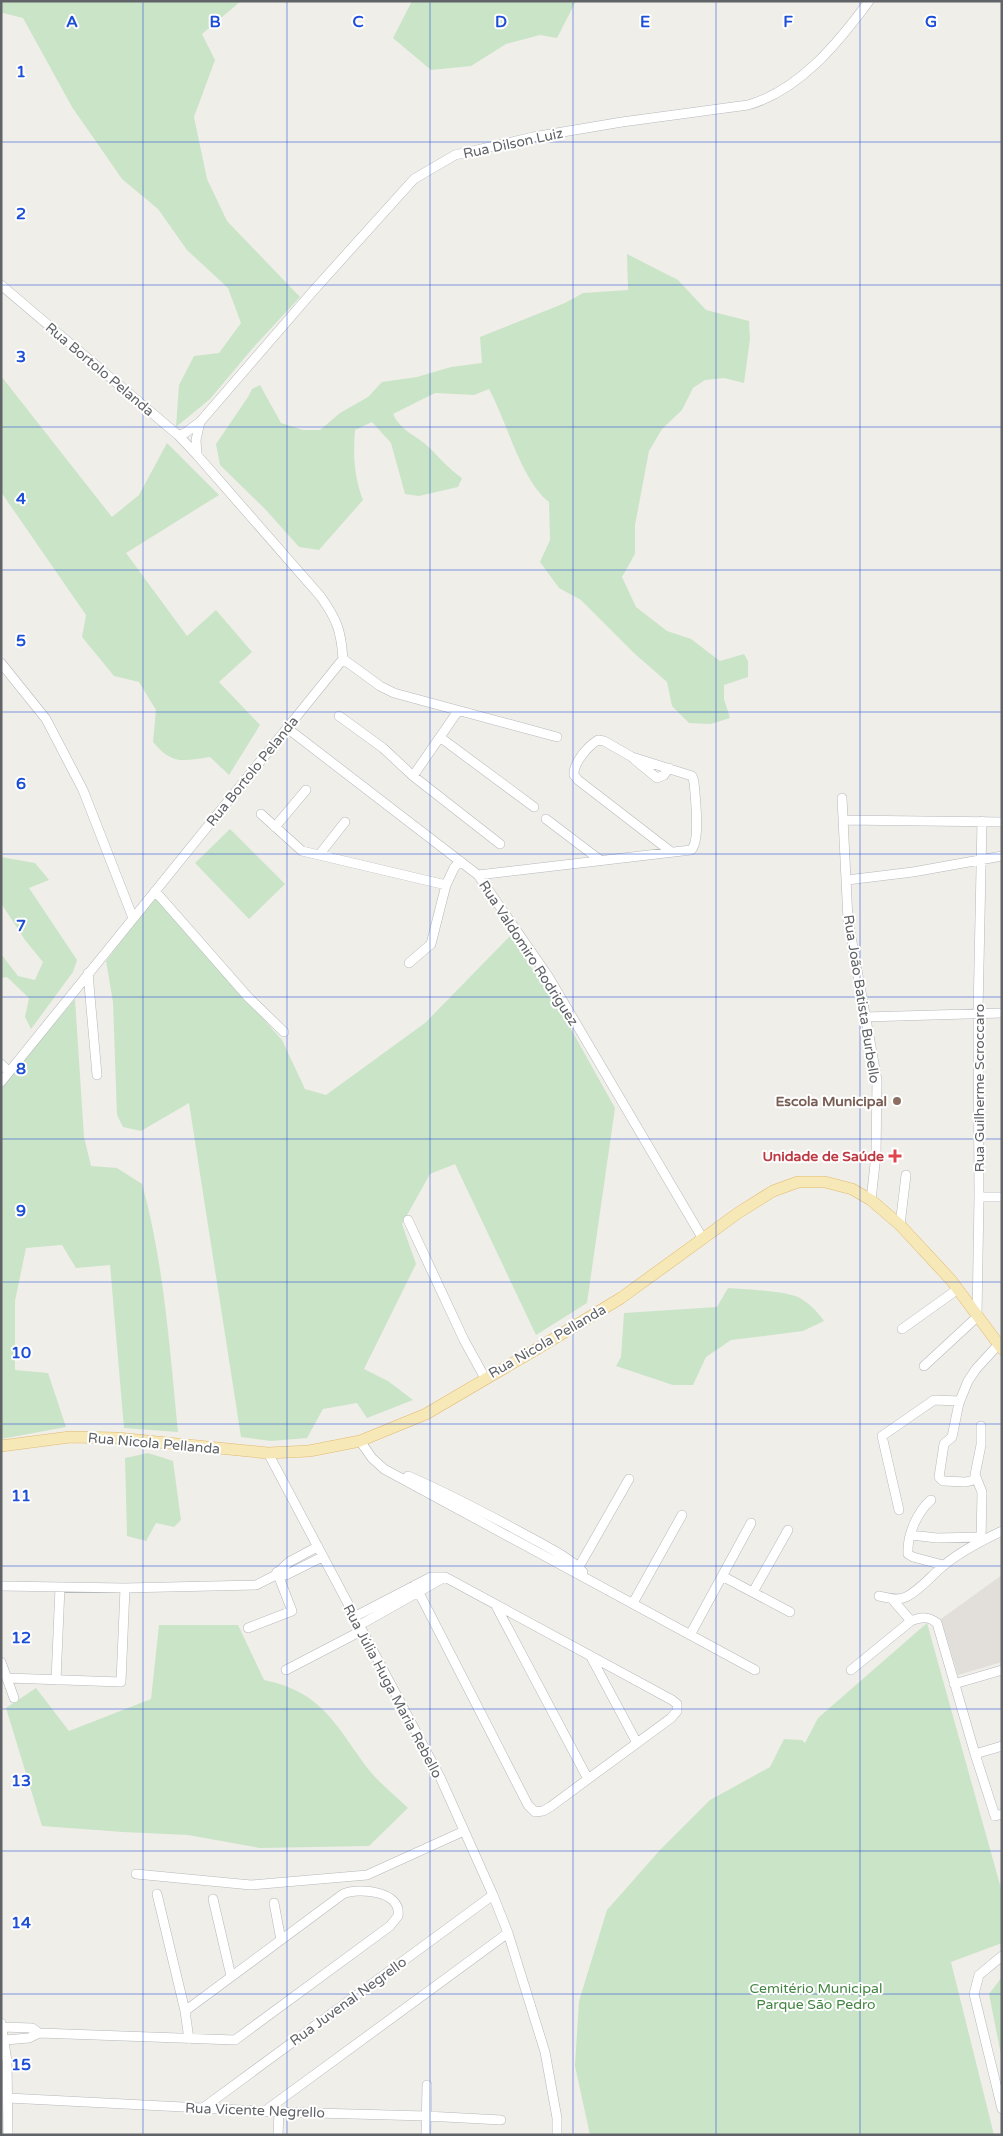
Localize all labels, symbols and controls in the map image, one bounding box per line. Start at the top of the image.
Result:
text: A [66,12,78,32]
text: B [209,12,221,32]
text: C [352,12,364,32]
text: D [495,12,507,32]
text: E [640,12,650,32]
text: F [783,12,793,32]
text: G [925,12,937,32]
text: 1 [16,62,26,82]
street label: Rua Dilson Luiz [462,125,565,162]
text: 2 [16,204,26,224]
street label: Rua Bortolo Pelanda [42,319,157,420]
text: 3 [16,347,26,367]
text: 4 [16,489,26,509]
text: 5 [16,631,26,651]
street label: Rua Bortolo Pelanda [203,713,302,830]
text: 6 [16,774,26,794]
street label: Rua Valdomiro Rodriguez [475,877,582,1029]
street label: Rua João Batista Burbello [840,914,883,1085]
text: 7 [16,916,26,936]
street label: Rua Guilherme Scroccaro [971,1004,988,1172]
text: 8 [16,1059,26,1079]
place label: Escola Municipal [776,1093,887,1110]
marker: Escola Municipal [891,1095,903,1107]
place label: Unidade de Saúde [762,1148,884,1165]
marker: Unidade de Saúde [888,1149,902,1163]
text: 9 [16,1201,26,1221]
street label: Rua Nicola Pellanda [486,1301,609,1382]
text: 10 [11,1343,31,1363]
street label: Rua Nicola Pellanda [87,1429,221,1458]
text: 11 [11,1486,31,1506]
street label: Rua Júlia Huga Maria Rebello [339,1601,446,1781]
text: 12 [11,1628,31,1648]
text: 13 [11,1771,31,1791]
text: 14 [11,1913,31,1933]
street label: Rua Juvenal Negrello [287,1953,410,2049]
park label: Cemitério Municipal Parque São Pedro [750,1980,882,2013]
text: 15 [11,2055,31,2075]
street label: Rua Vicente Negrello [185,2100,325,2121]

